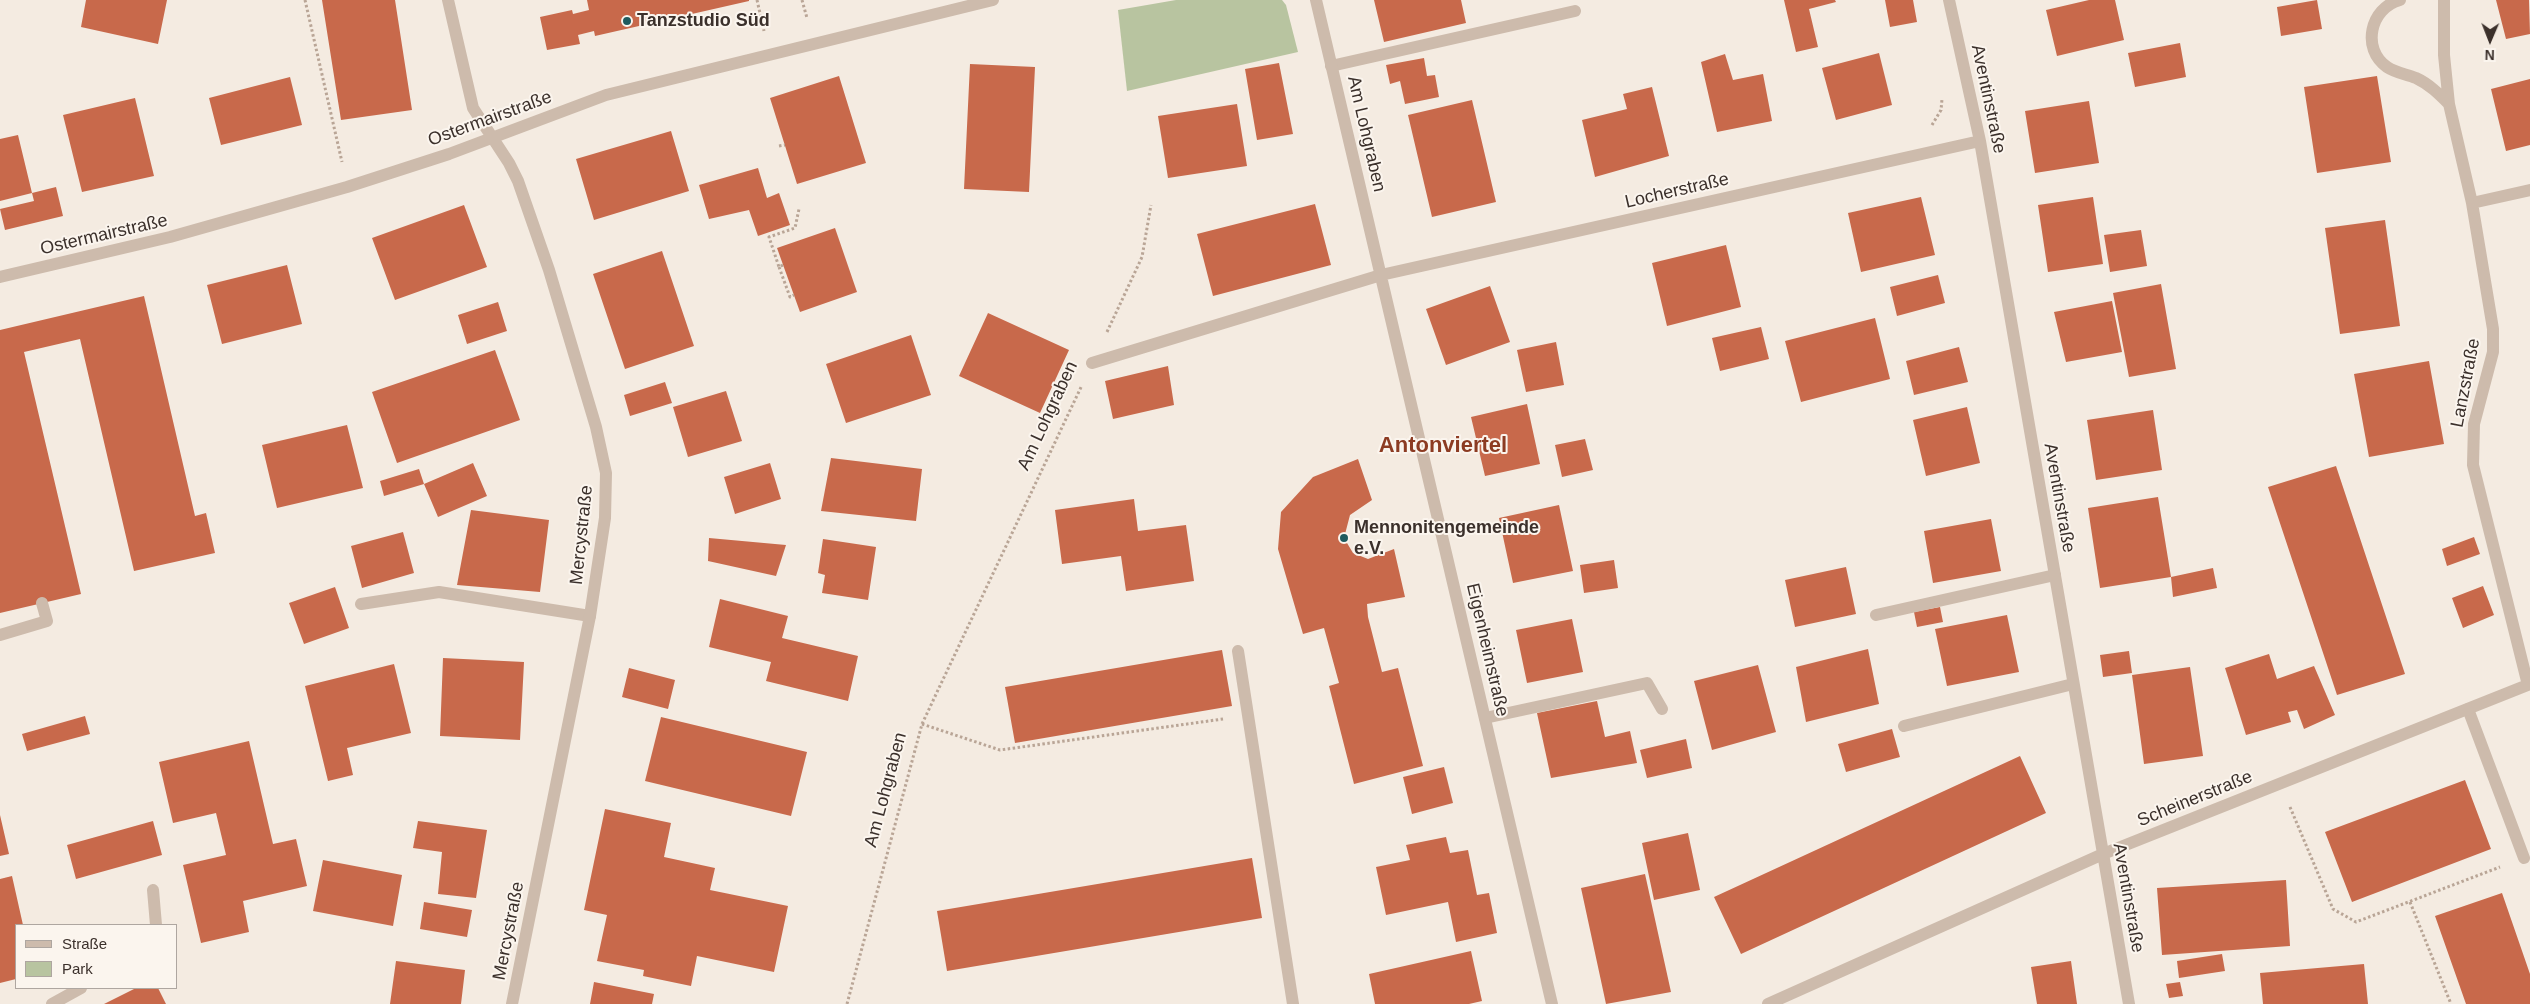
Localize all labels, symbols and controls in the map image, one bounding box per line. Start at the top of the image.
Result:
place label: Tanzstudio Süd [637,10,770,32]
marker: Tanzstudio Süd [621,15,633,27]
north arrow [2465,15,2515,65]
street label: Aventinstraße [1966,43,2010,155]
text: N [2485,47,2495,63]
street label: Am Lohgraben [1342,74,1390,194]
street label: Ostermairstraße [425,87,555,151]
street label: Locherstraße [1623,169,1731,213]
street label: Ostermairstraße [38,210,170,260]
street label: Lanzstraße [2447,337,2485,429]
street label: Am Lohgraben [1013,358,1083,474]
district label: Antonviertel [1379,433,1507,459]
street label: Aventinstraße [2039,442,2079,554]
street label: Mercystraße [566,484,598,586]
place label: Mennonitengemeinde e.V. [1354,517,1539,560]
marker: Mennonitengemeinde e.V. [1338,532,1350,544]
street label: Eigenheimstraße [1461,581,1513,719]
street label: Am Lohgraben [860,730,912,850]
street label: Scheinerstraße [2134,766,2256,832]
street label: Aventinstraße [2108,842,2148,954]
street label: Mercystraße [489,880,529,982]
legend [15,924,178,989]
text: Straße [62,935,107,952]
text: Park [62,960,93,977]

